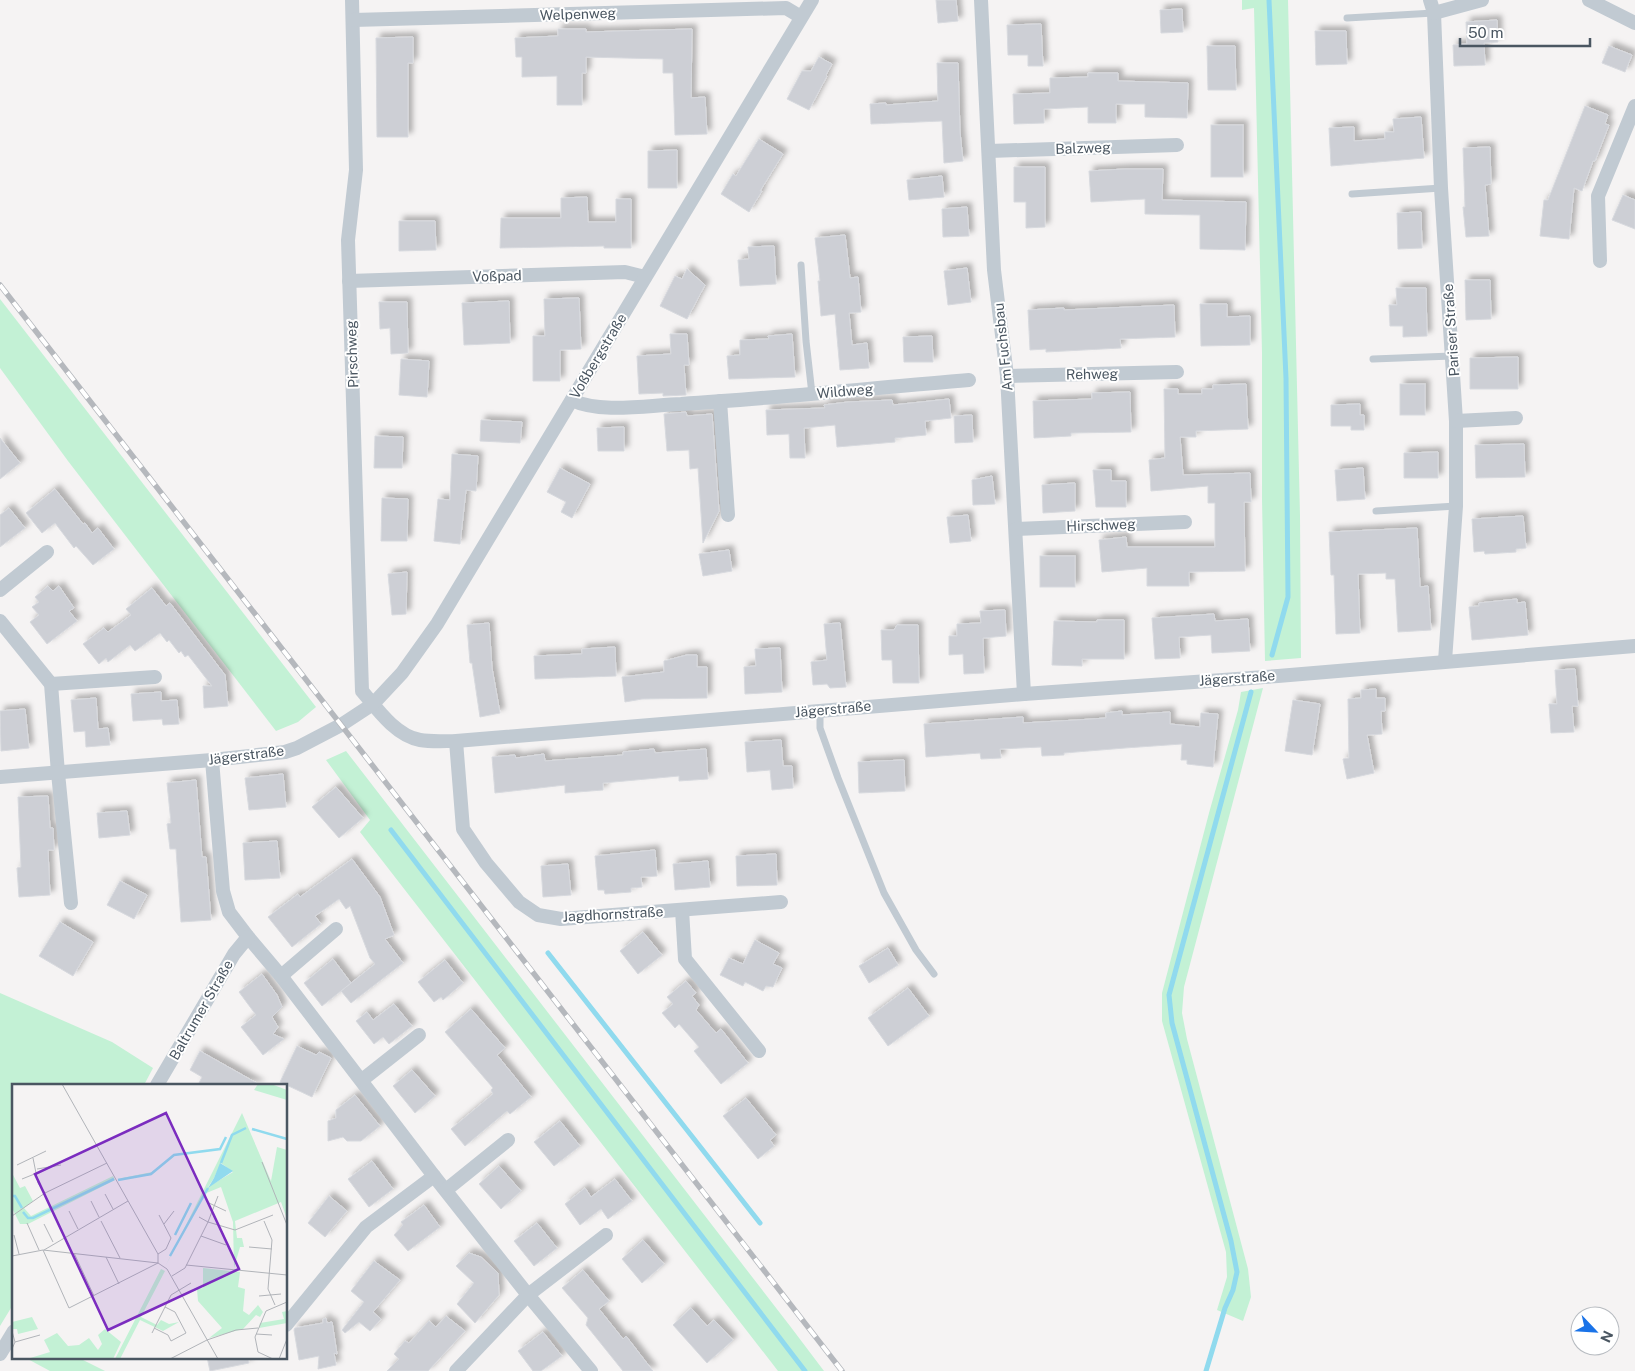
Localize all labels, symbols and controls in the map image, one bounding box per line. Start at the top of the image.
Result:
street label: Welpenweg [540,5,617,23]
scale bar [1460,15,1590,47]
text: 50 m [1468,24,1503,41]
street label: Balzweg [1055,139,1111,157]
street label: Voßpad [472,267,522,285]
street label: Pariser Straße [1440,283,1462,377]
street label: Am Fuchsbau [990,302,1016,392]
street label: Voßbergstraße [566,310,630,401]
street label: Pirschweg [343,320,361,388]
street label: Rehweg [1066,366,1119,382]
street label: Wildweg [816,381,874,401]
street label: Hirschweg [1066,516,1136,534]
street label: Jägerstraße [1198,667,1276,689]
street label: Jägerstraße [794,698,872,720]
street label: Jägerstraße [207,742,285,768]
street label: Jagdhornstraße [562,903,664,925]
street label: Baltrumer Straße [166,957,236,1063]
inset map [12,1084,288,1358]
north arrow [1570,1306,1620,1356]
text: N [1597,1328,1616,1345]

